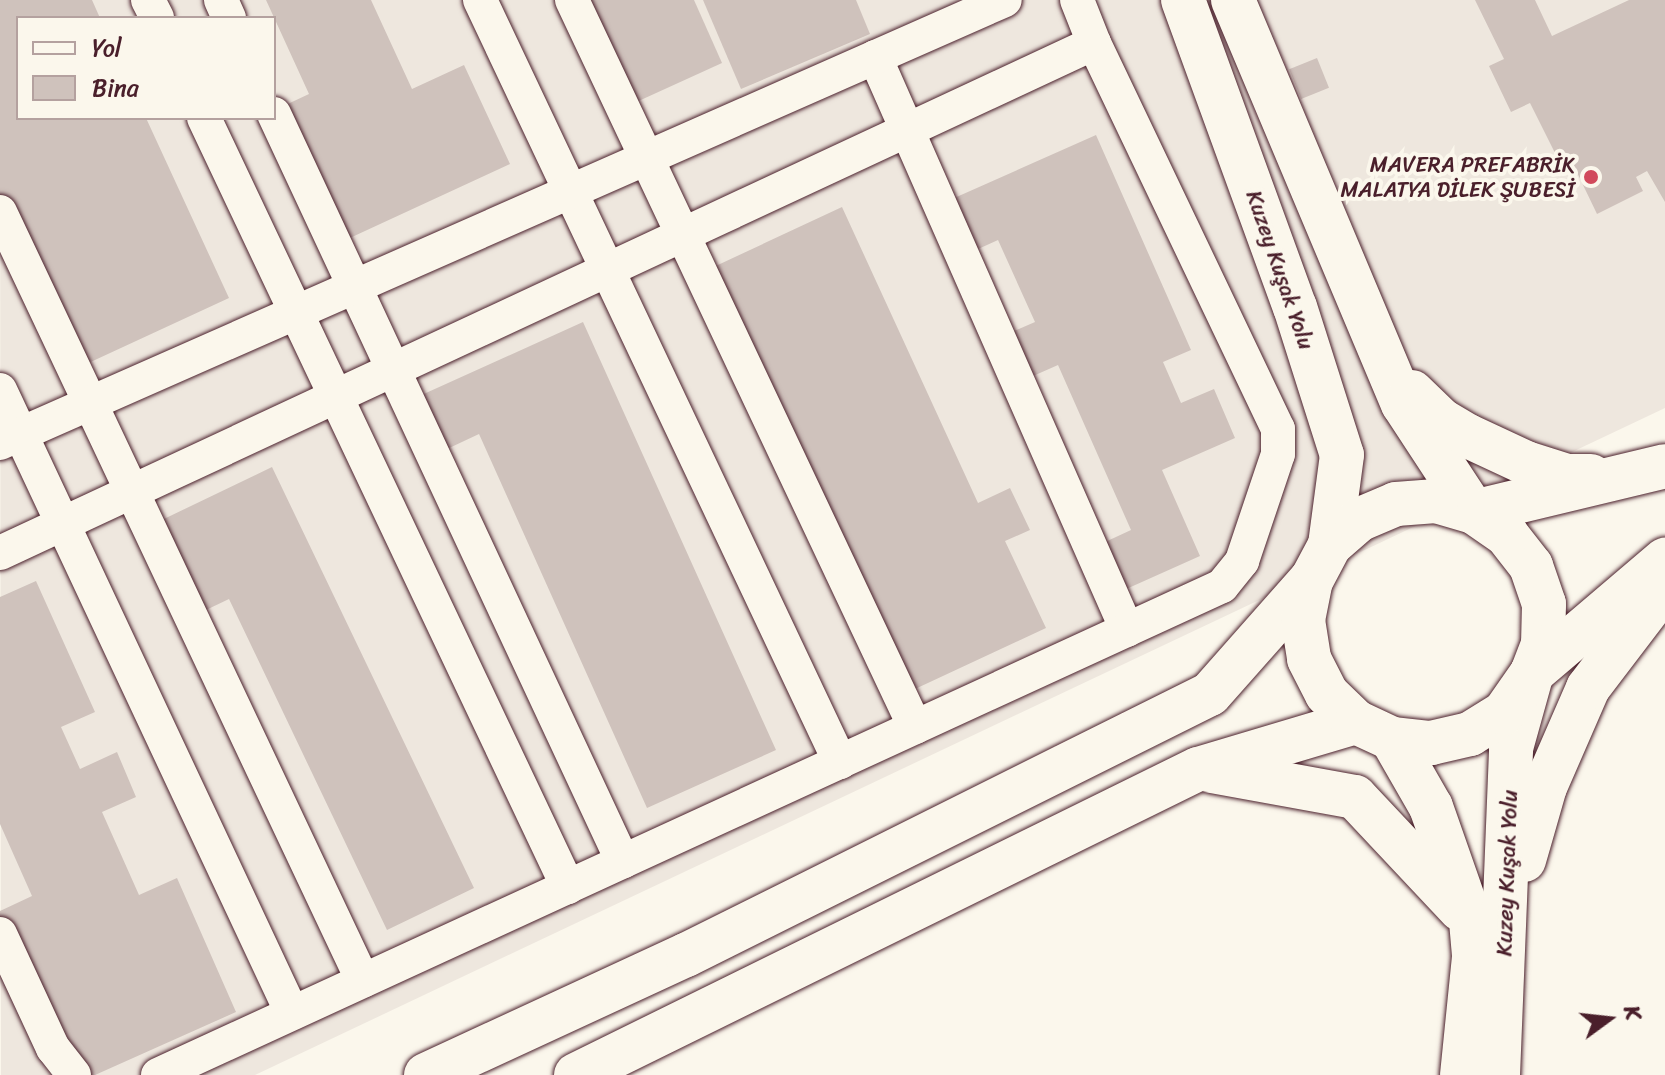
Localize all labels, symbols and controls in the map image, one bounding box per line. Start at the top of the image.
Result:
legend [16,16,276,120]
text: Yol [92,27,122,69]
text: Bina [92,67,139,109]
place label: MAVERA PREFABRİK MALATYA DİLEK ŞUBESİ [1339,151,1575,202]
marker: MAVERA PREFABRİK MALATYA DİLEK ŞUBESİ [1582,168,1600,186]
street label: Kuzey Kuşak Yolu [1240,187,1320,353]
street label: Kuzey Kuşak Yolu [1491,789,1523,957]
north arrow [1569,979,1649,1059]
text: K [1612,1001,1653,1024]

